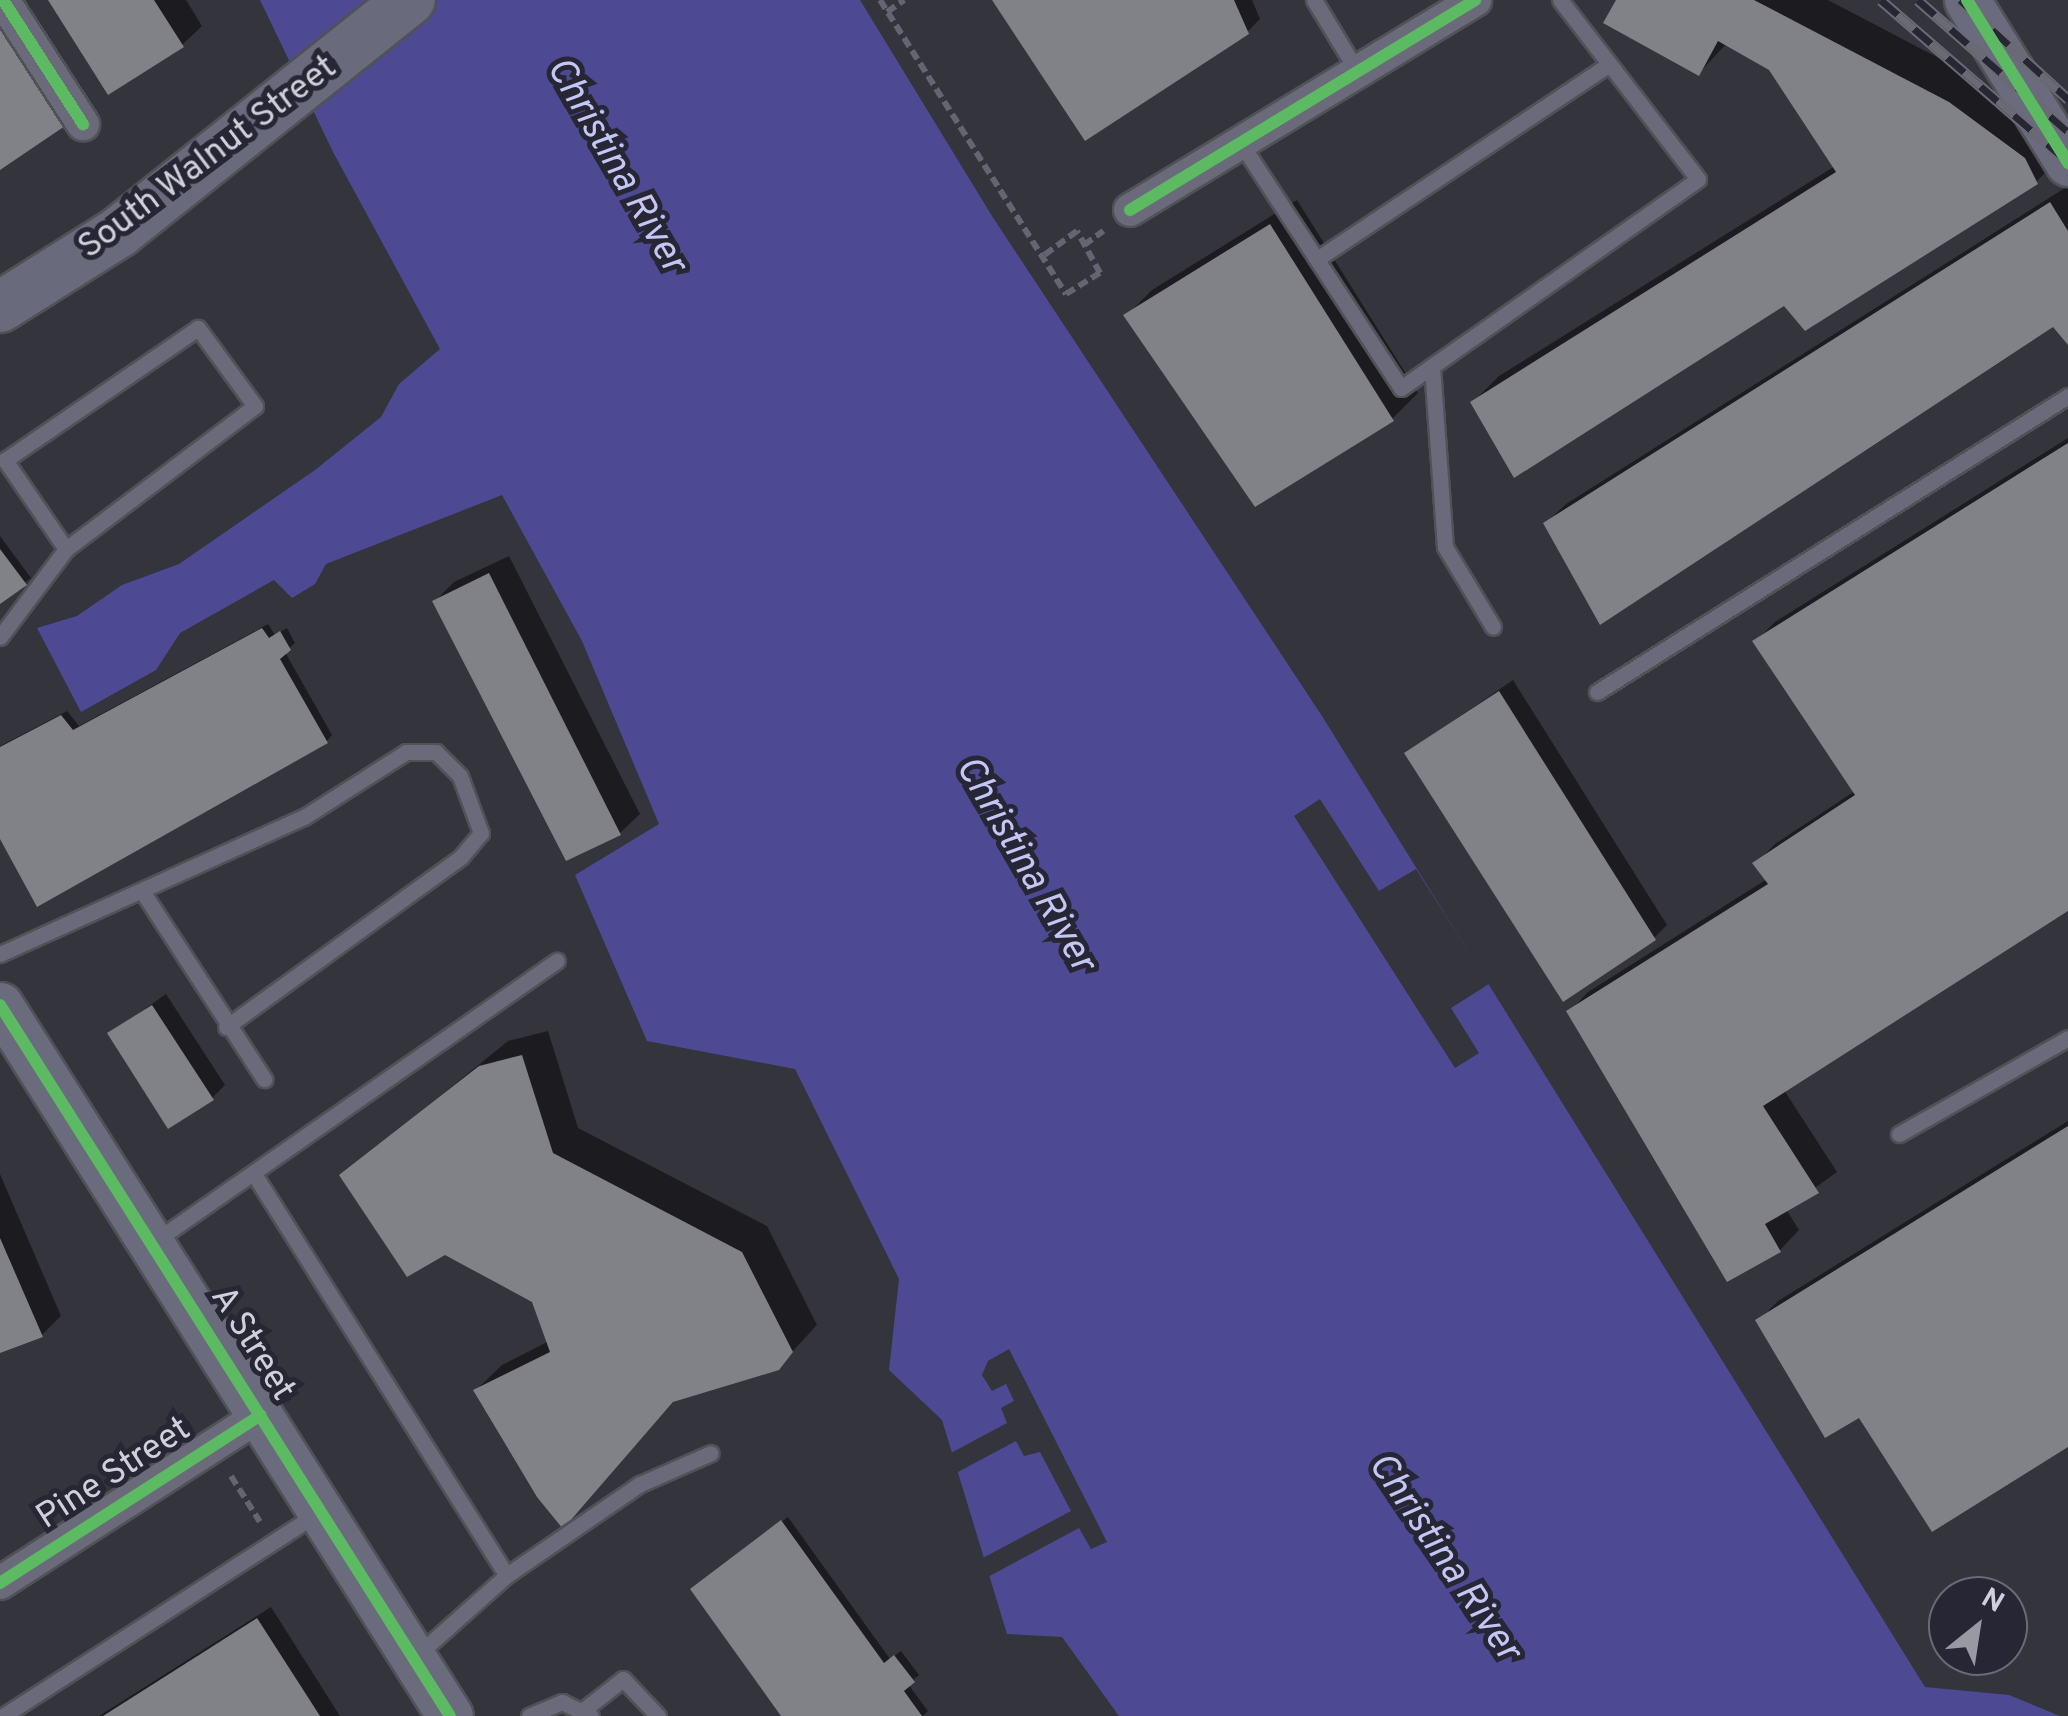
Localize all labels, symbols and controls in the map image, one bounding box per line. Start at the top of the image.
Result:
street label: South Walnut Street [70,47,346,269]
water label: Christina River [535,50,695,282]
water label: Christina River [944,749,1104,981]
street label: A Street [200,1278,304,1410]
street label: Pine Street [29,1409,199,1539]
water label: Christina River [1356,1445,1530,1671]
north arrow [1928,1576,2028,1676]
text: N [1974,1581,2010,1622]

